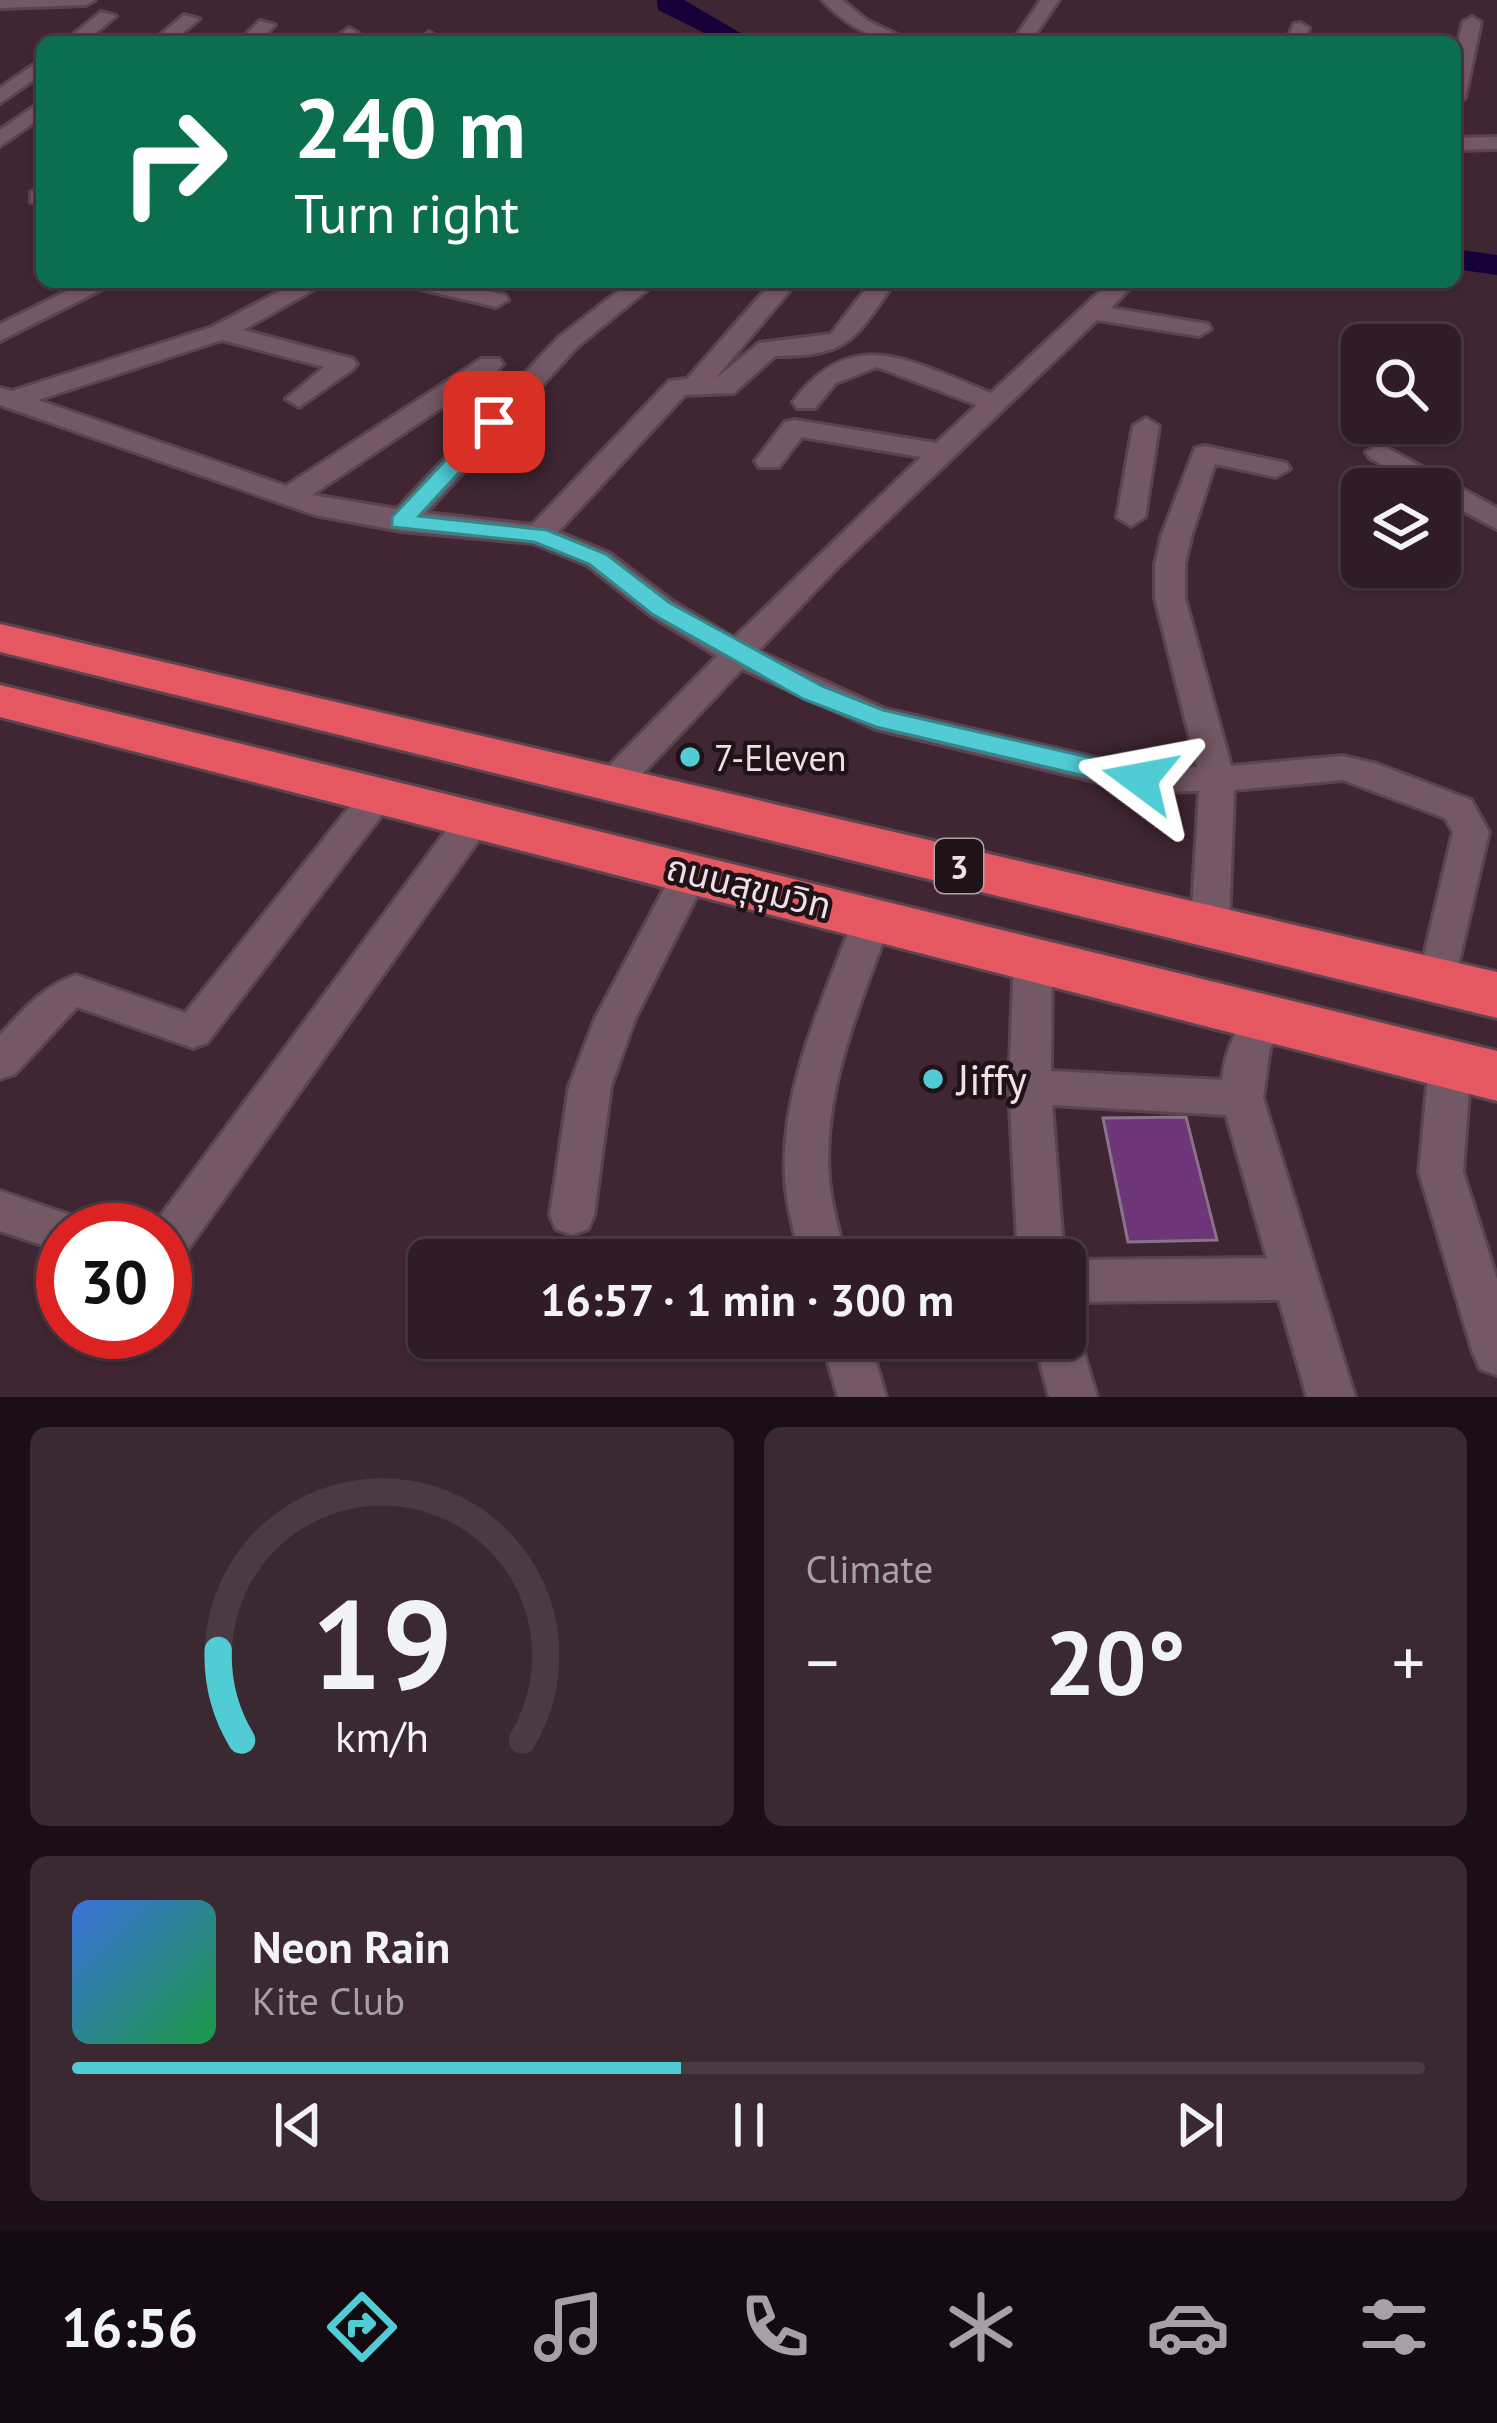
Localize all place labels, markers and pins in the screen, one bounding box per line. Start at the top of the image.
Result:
pin [443,371,545,473]
place label: 7-Eleven [714,734,847,781]
marker: 7-Eleven [677,744,703,770]
place label: Jiffy [955,1052,1027,1107]
marker: Jiffy [920,1066,946,1092]

